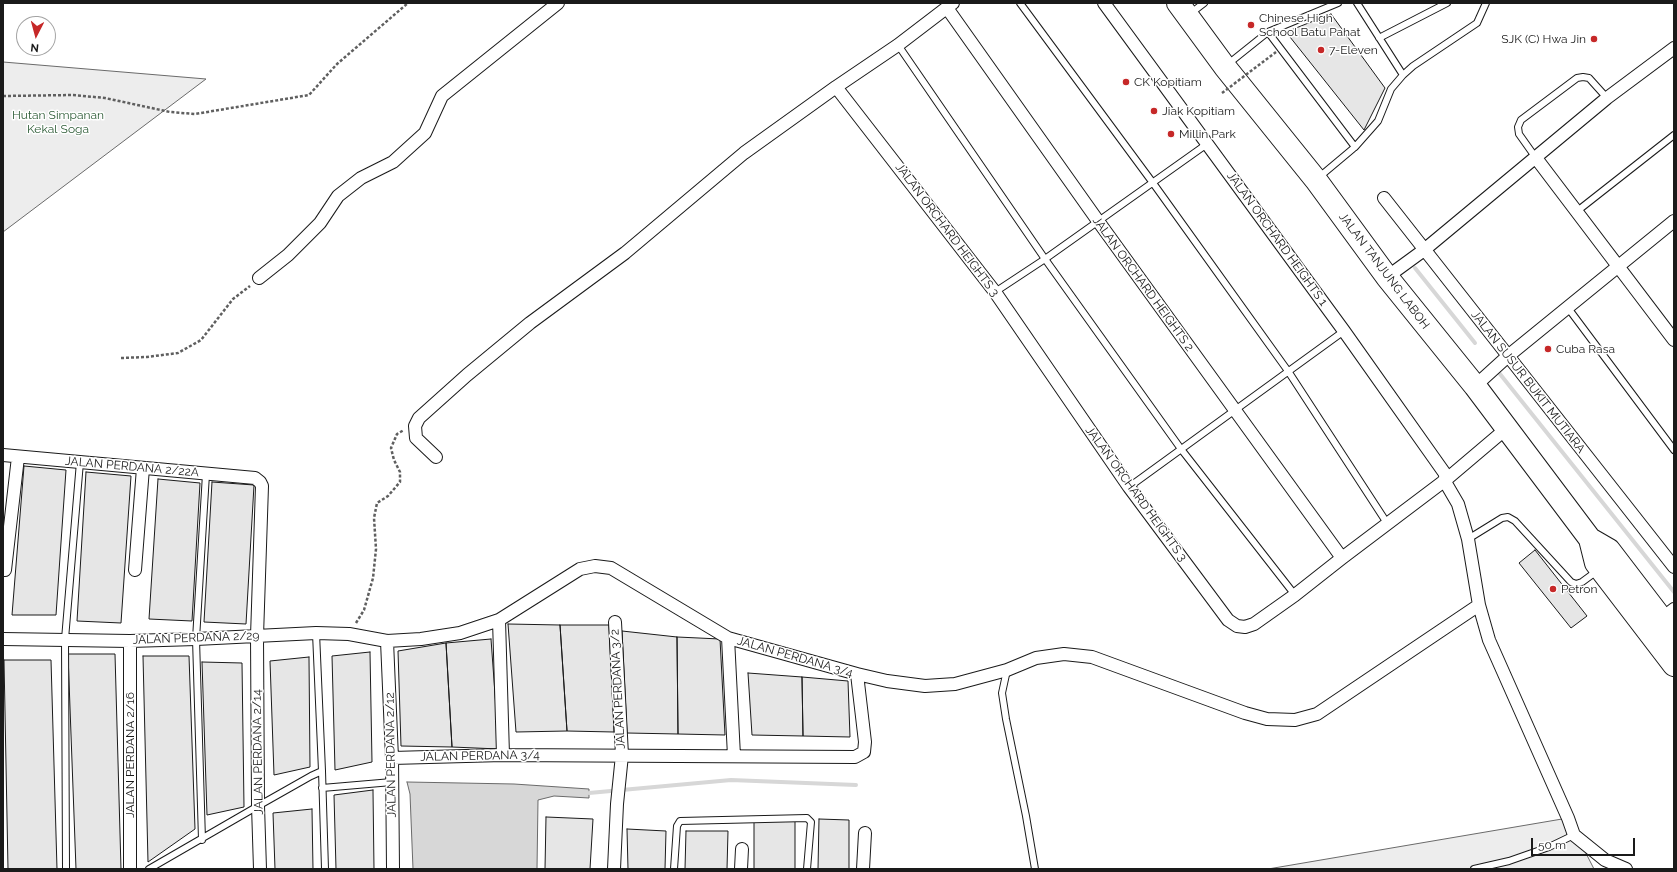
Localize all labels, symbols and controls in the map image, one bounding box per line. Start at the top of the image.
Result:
place label: Chinese High School Batu Pahat [1259,11,1361,39]
north arrow [16,16,56,56]
marker: Chinese High School Batu Pahat [1246,20,1256,30]
place label: SJK (C) Hwa Jin [1501,32,1586,46]
marker: SJK (C) Hwa Jin [1589,34,1599,44]
text: N [30,41,40,54]
place label: 7-Eleven [1329,43,1378,57]
marker: 7-Eleven [1316,45,1326,55]
place label: CK Kopitiam [1134,75,1202,89]
marker: CK Kopitiam [1121,77,1131,87]
place label: Jiak Kopitiam [1162,104,1235,118]
marker: Jiak Kopitiam [1149,106,1159,116]
park label: Hutan Simpanan Kekal Soga [12,108,104,136]
place label: Millin Park [1179,127,1236,141]
marker: Millin Park [1166,129,1176,139]
street label: JALAN ORCHARD HEIGHTS 3 [892,160,1002,300]
street label: JALAN ORCHARD HEIGHTS 1 [1224,169,1330,309]
street label: JALAN TANJUNG LABOH [1336,210,1432,332]
street label: JALAN ORCHARD HEIGHTS 2 [1089,214,1197,354]
street label: JALAN SUSUR BUKIT MUTIARA [1468,308,1588,456]
place label: Cuba Rasa [1556,342,1615,356]
marker: Cuba Rasa [1543,344,1553,354]
street label: JALAN ORCHARD HEIGHTS 3 [1082,424,1190,564]
street label: JALAN PERDANA 2/22A [64,454,200,480]
place label: Petron [1561,582,1598,596]
marker: Petron [1548,584,1558,594]
street label: JALAN PERDANA 2/29 [132,629,260,647]
street label: JALAN PERDANA 3/2 [608,629,628,749]
street label: JALAN PERDANA 3/4 [735,634,855,680]
street label: JALAN PERDANA 2/14 [250,689,266,815]
street label: JALAN PERDANA 2/16 [123,692,137,818]
street label: JALAN PERDANA 2/12 [383,692,399,818]
street label: JALAN PERDANA 3/4 [420,748,540,764]
scale bar [1533,830,1637,856]
text: 50 m [1538,838,1566,852]

